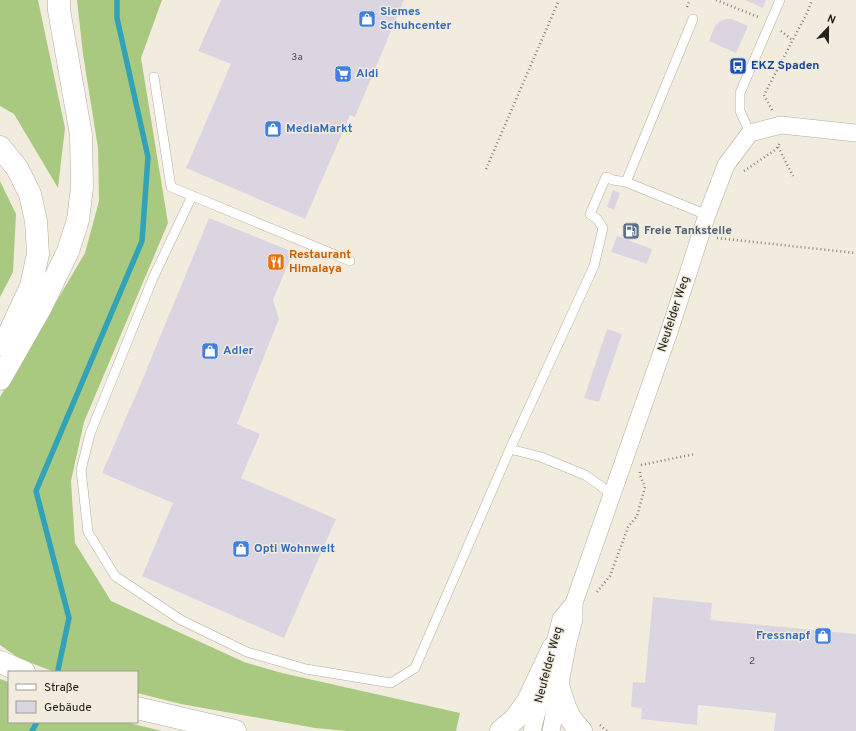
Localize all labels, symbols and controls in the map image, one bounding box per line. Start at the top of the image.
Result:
place label: Siemes Schuhcenter [380,4,452,34]
north arrow [808,8,848,48]
shop icon: Siemes Schuhcenter [357,9,377,29]
text: N [825,12,838,28]
house number: 3a [291,51,303,64]
bus stop icon: EKZ Spaden [728,56,748,76]
place label: EKZ Spaden [751,58,819,74]
supermarket icon: Aldi [333,64,353,84]
place label: Aldi [356,66,378,82]
shop icon: MediaMarkt [263,119,283,139]
place label: MediaMarkt [286,121,353,137]
fuel station icon: Freie Tankstelle [621,221,641,241]
place label: Freie Tankstelle [644,223,732,239]
place label: Restaurant Himalaya [289,247,351,277]
restaurant icon: Restaurant Himalaya [266,252,286,272]
street label: Neufelder Weg [654,274,694,354]
shop icon: Adler [200,341,220,361]
place label: Adler [223,343,254,359]
shop icon: Opti Wohnwelt [231,539,251,559]
place label: Opti Wohnwelt [254,541,335,557]
street label: Neufelder Weg [531,625,567,705]
shop icon: Fressnapf [813,626,833,646]
place label: Fressnapf [756,628,811,644]
house number: 2 [749,655,755,668]
legend [8,671,138,723]
text: Straße [44,680,79,696]
text: Gebäude [44,700,92,716]

